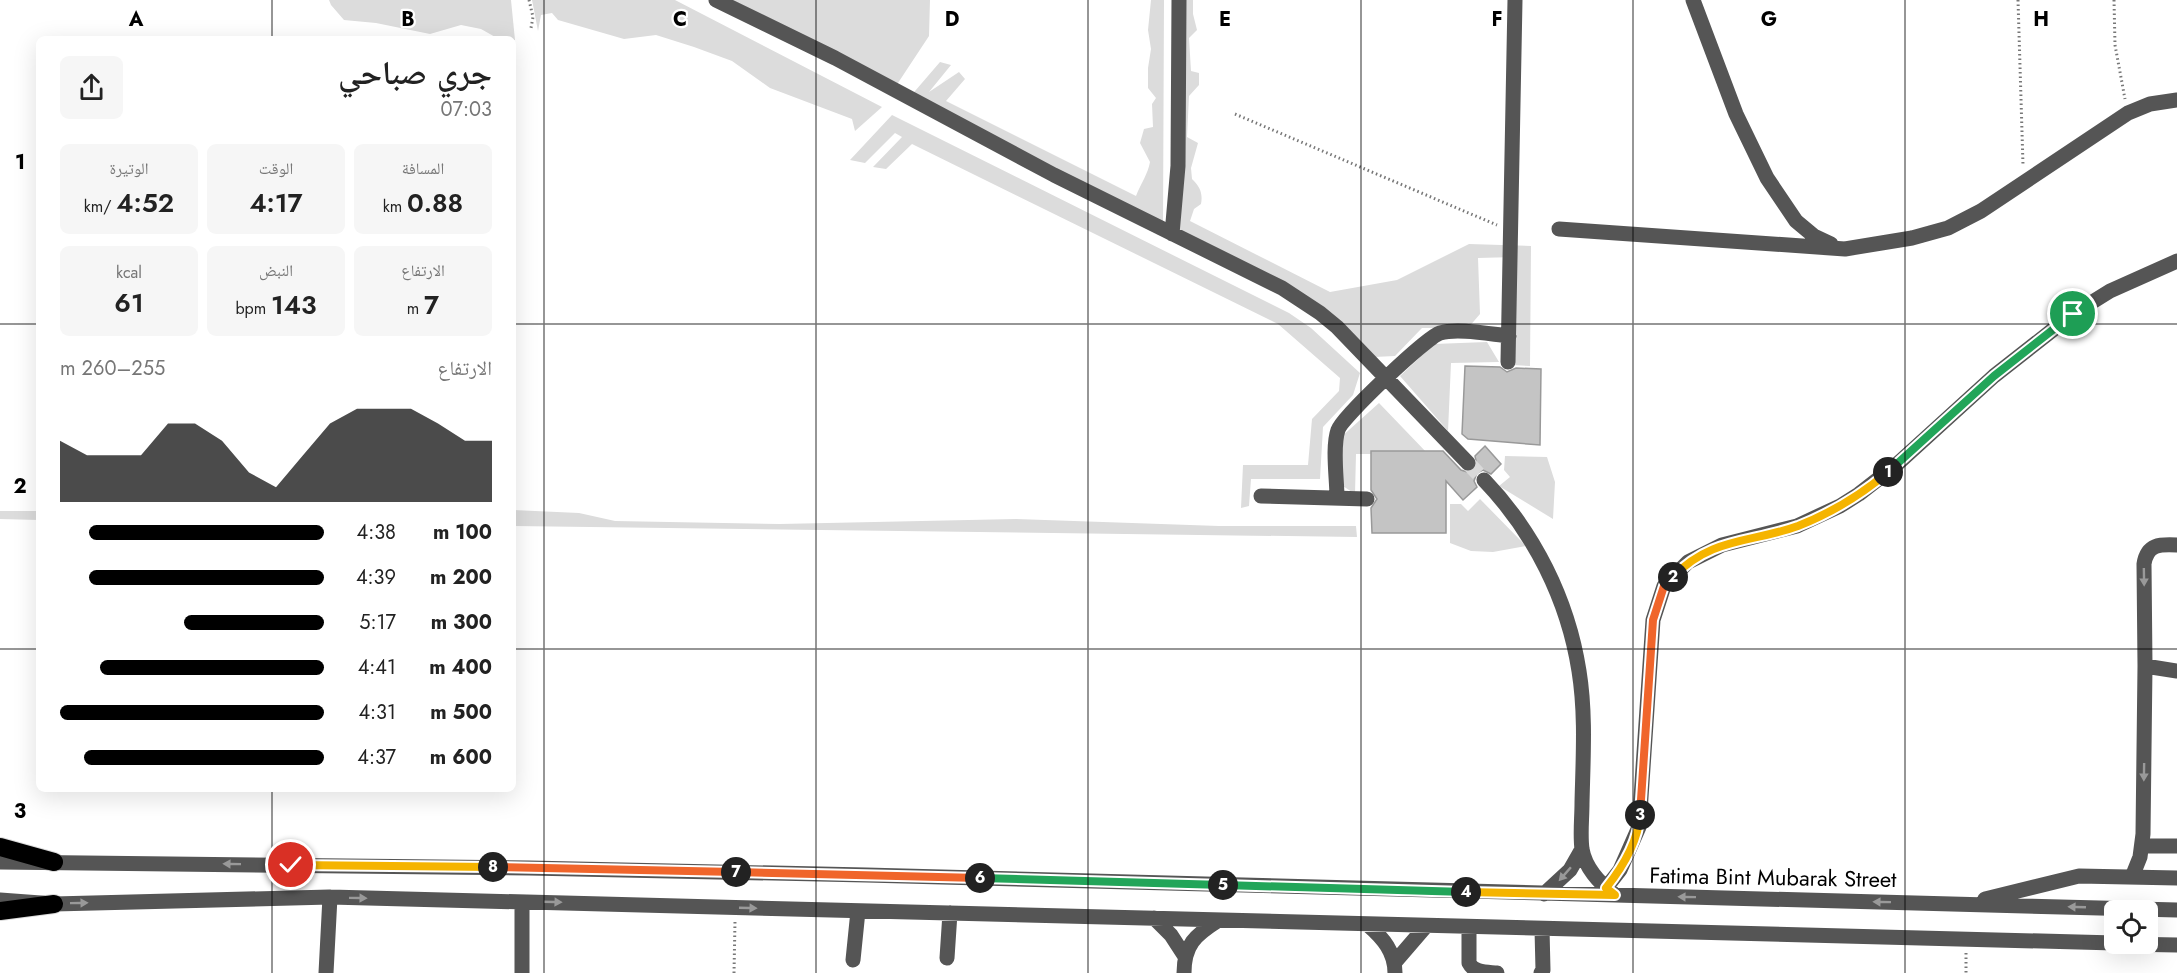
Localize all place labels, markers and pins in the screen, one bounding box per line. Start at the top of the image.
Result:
pin [2047,288,2098,339]
pin: 1 [1873,457,1903,487]
pin: 2 [1658,562,1688,592]
pin: 3 [1625,800,1655,830]
pin [265,839,316,890]
pin: 8 [478,852,508,882]
pin: 7 [721,857,751,887]
pin: 6 [965,863,995,893]
pin: 5 [1208,870,1238,900]
pin: 4 [1451,877,1481,907]

